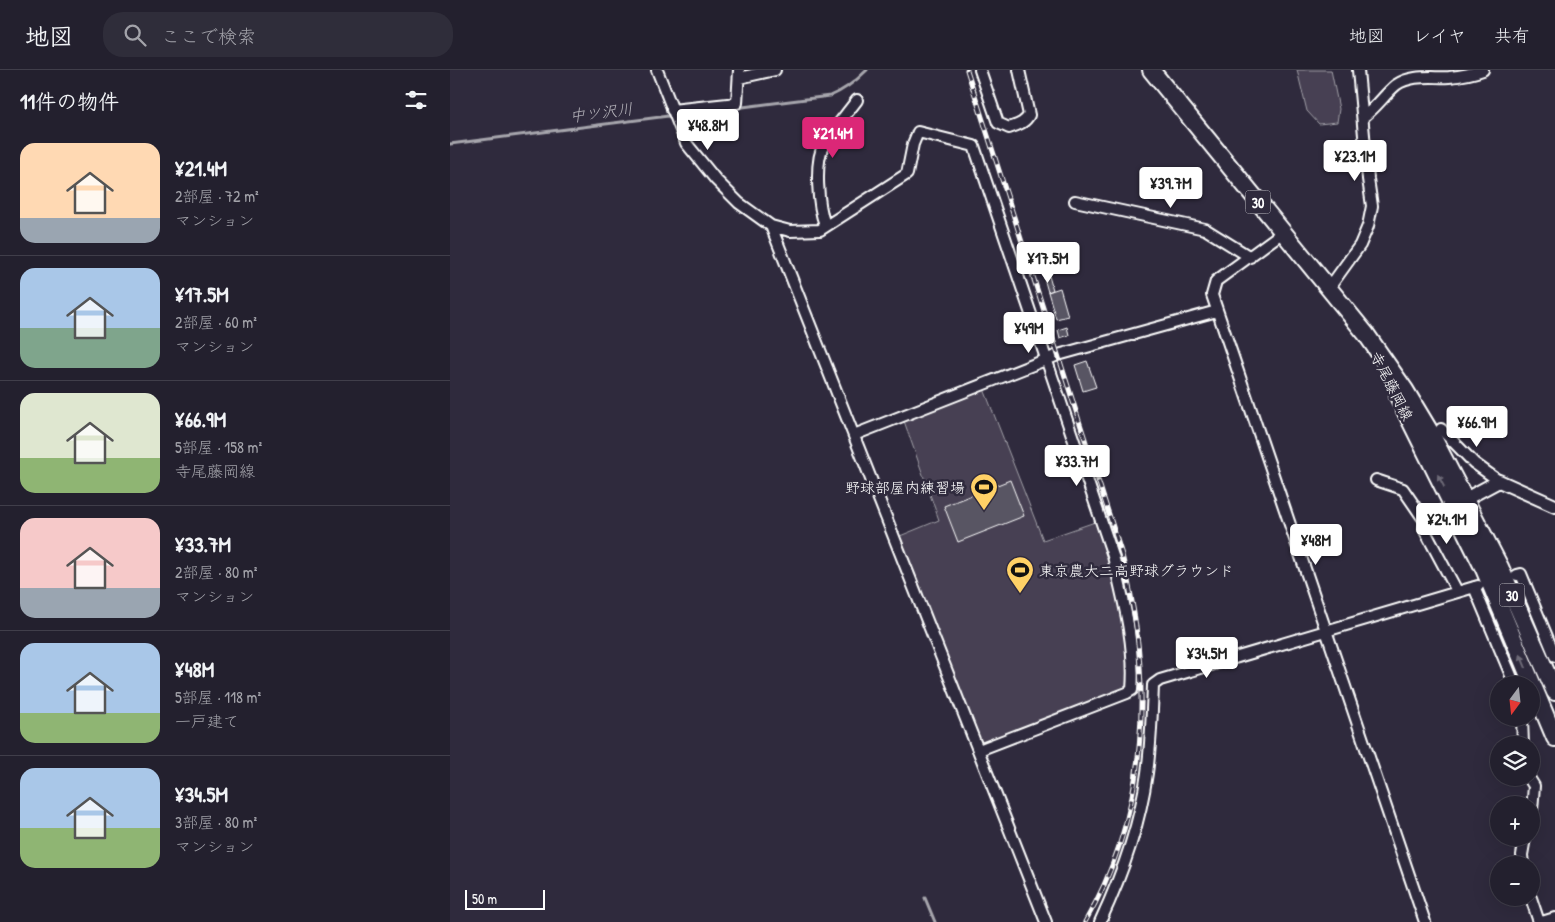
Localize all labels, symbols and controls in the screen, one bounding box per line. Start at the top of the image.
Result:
search box [103,12,453,57]
text: 地図 [25,20,73,52]
icon: search [121,21,149,49]
text: ここで検索 [161,23,256,49]
text: 地図 [1349,23,1385,48]
text: レイヤ [1413,23,1466,48]
text: 共有 [1494,23,1530,48]
icon: filters [402,86,430,114]
text: 11件の物件 [20,87,119,116]
water label: 中ツ沢川 [568,97,634,127]
pin: ¥48.8M [667,108,749,151]
text: ¥48.8M [688,114,728,136]
pin: ¥21.4M [792,116,874,159]
text: ¥21.4M [813,122,853,144]
pin: ¥23.1M [1314,140,1396,182]
text: ¥23.1M [1335,145,1375,167]
text: ¥21.4M [175,154,227,183]
icon: home [60,163,120,223]
pin: ¥39.7M [1130,166,1212,209]
text: ¥39.7M [1150,172,1192,194]
text: 2部屋 · 72 m² [175,185,259,207]
road number: 30 [1246,190,1270,214]
text: マンション [175,209,254,231]
pin: ¥17.5M [1007,242,1089,284]
text: ¥17.5M [1028,247,1068,269]
text: ¥17.5M [175,280,229,309]
icon: home [60,288,120,348]
text: 2部屋 · 60 m² [175,311,257,333]
pin: ¥49M [999,312,1059,354]
text: ¥49M [1015,317,1043,339]
text: マンション [175,335,254,357]
street label: 寺尾藤岡線 [1366,348,1418,424]
text: ¥66.9M [175,405,226,434]
pin: ¥66.9M [1436,406,1518,448]
text: ¥66.9M [1457,411,1497,433]
icon: home [60,413,120,473]
text: 5部屋 · 158 m² [175,436,262,458]
pin: ¥33.7M [1036,444,1118,487]
text: ¥33.7M [1056,450,1098,472]
text: 寺尾藤岡線 [175,460,255,482]
sports icon: 野球部屋内練習場 [969,472,999,511]
one-way arrow [1437,474,1445,489]
place label: 野球部屋内練習場 [845,477,965,498]
pin: ¥24.1M [1406,502,1488,545]
text: ¥24.1M [1427,508,1467,530]
pin: ¥48M [1286,524,1346,566]
text: ¥48M [1301,529,1331,551]
text: ¥33.7M [175,530,231,559]
icon: home [60,538,120,598]
sports icon: 東京農大二高野球グラウンド [1005,555,1035,594]
place label: 東京農大二高野球グラウンド [1039,560,1234,581]
text: 2部屋 · 80 m² [175,561,257,583]
road number: 30 [1500,584,1524,606]
text: マンション [175,585,254,607]
pin: ¥34.5M [1166,636,1248,679]
text: ¥34.5M [1187,642,1227,664]
one-way arrow [1518,654,1526,668]
text: ¥48M [175,655,214,684]
icon: home [60,663,120,723]
north arrow [1490,676,1540,726]
map controls [1490,676,1540,906]
text: 5部屋 · 118 m² [175,686,261,708]
text: 一戸建て [175,710,239,732]
button: layers [1490,736,1540,786]
text: ¥34.5M [175,780,228,809]
icon: home [60,788,120,848]
button: + [1490,796,1540,846]
text: 3部屋 · 80 m² [175,811,257,833]
text: マンション [175,835,254,857]
button: − [1490,856,1540,906]
scale bar [465,887,545,910]
text: 50 m [472,889,497,908]

